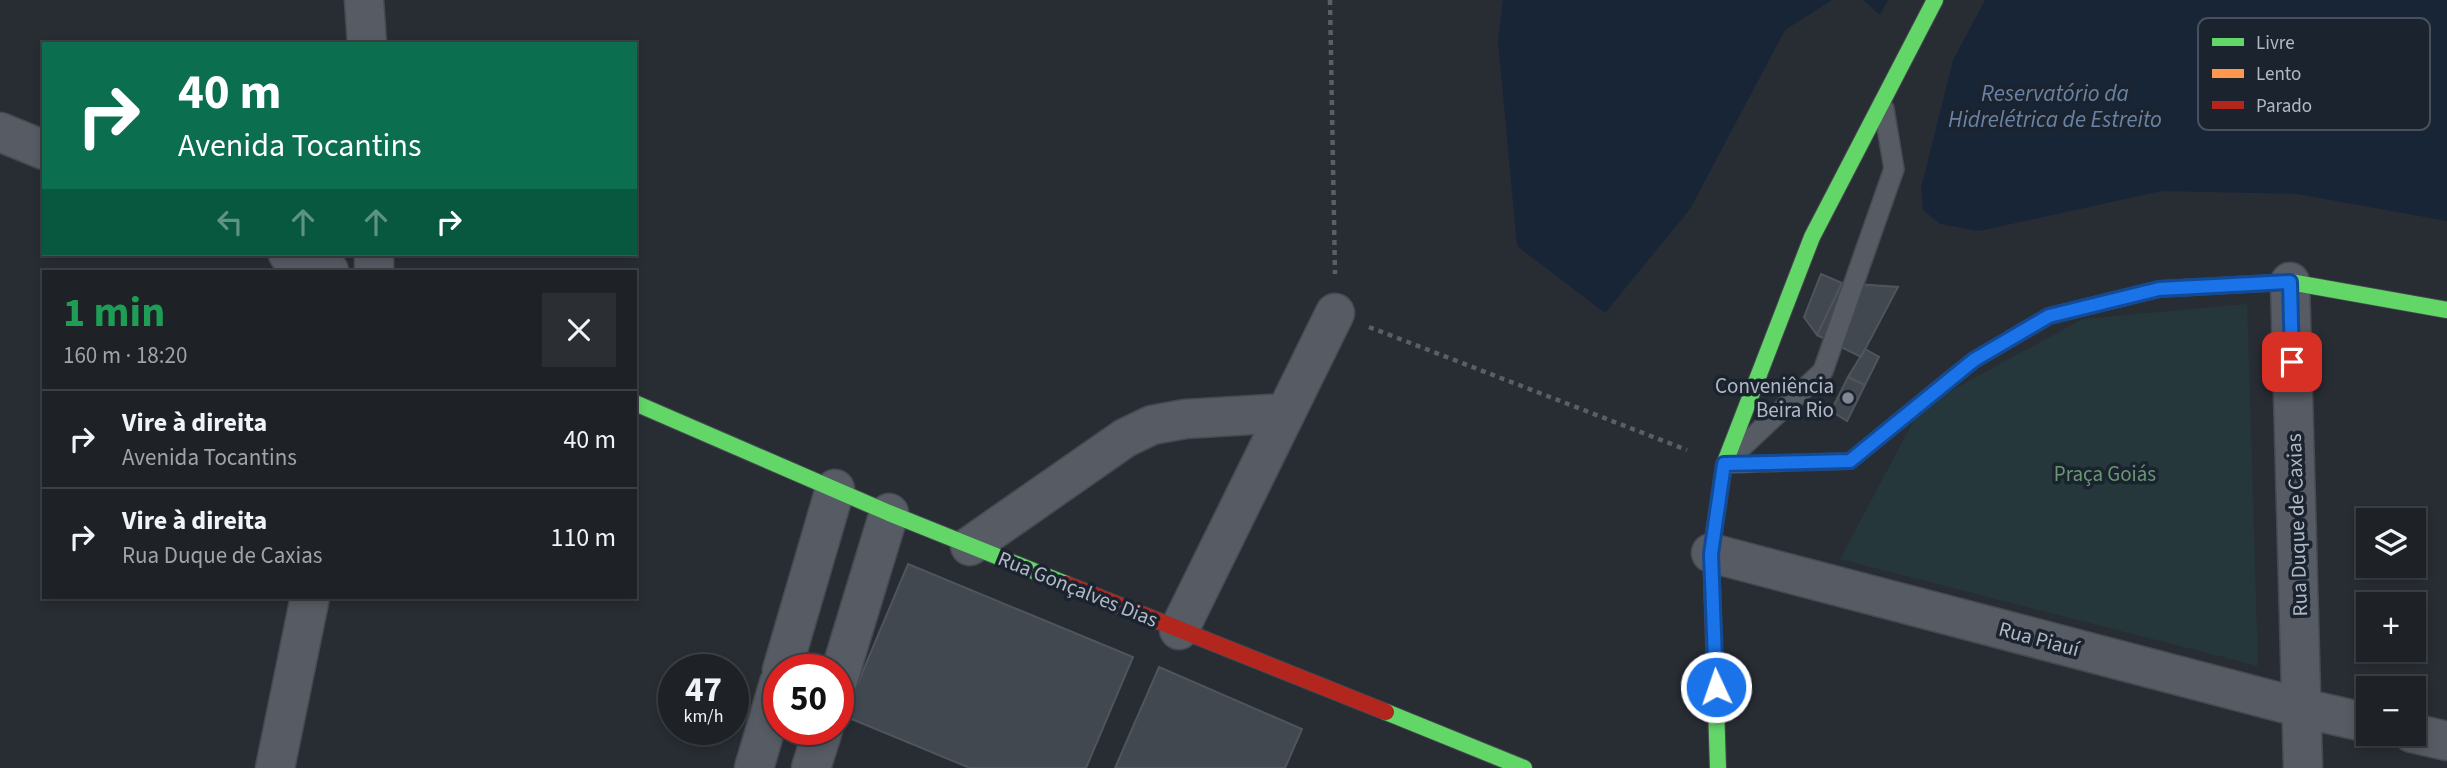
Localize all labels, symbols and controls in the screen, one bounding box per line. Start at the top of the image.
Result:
legend [2198,18,2430,130]
text: Livre [2256,30,2295,57]
text: 40 m [178,58,282,128]
text: Lento [2256,61,2301,88]
icon: right [63,70,154,161]
water label: Reservatório da Hidrelétrica de Estreito [1948,77,2162,136]
text: Parado [2256,93,2312,120]
text: Avenida Tocantins [178,123,421,169]
icon: left [211,203,249,241]
icon: ahead [284,203,322,241]
icon: ahead [357,203,395,241]
icon: right [430,203,468,241]
text: 1 min [63,283,165,343]
button: close [542,293,616,367]
pin [2262,332,2322,392]
text: 160 m · 18:20 [63,339,187,372]
icon: arrive [2273,343,2311,381]
place label: Conveniência Beira Rio [1715,371,1834,425]
marker: Conveniência Beira Rio [1840,390,1856,406]
text: Vire à direita [122,404,267,441]
icon: right [63,420,101,458]
text: 40 m [563,421,616,458]
street label: Rua Duque de Caxias [2279,433,2315,617]
text: Avenida Tocantins [122,441,297,474]
park label: Praça Goiás [2054,459,2156,489]
text: Vire à direita [122,502,267,539]
map controls [2356,508,2426,746]
button: layers [2356,508,2426,578]
icon: right [63,518,101,556]
text: 110 m [550,519,616,556]
text: Rua Duque de Caxias [122,539,322,572]
street label: Rua Gonçalves Dias [994,543,1163,635]
button: + [2356,592,2426,662]
street label: Rua Piauí [1995,614,2083,664]
position arrow [1679,650,1753,724]
speed limit sign: 50 [763,654,854,745]
text: 47 [685,665,722,715]
button: − [2356,676,2426,746]
text: km/h [684,704,723,729]

